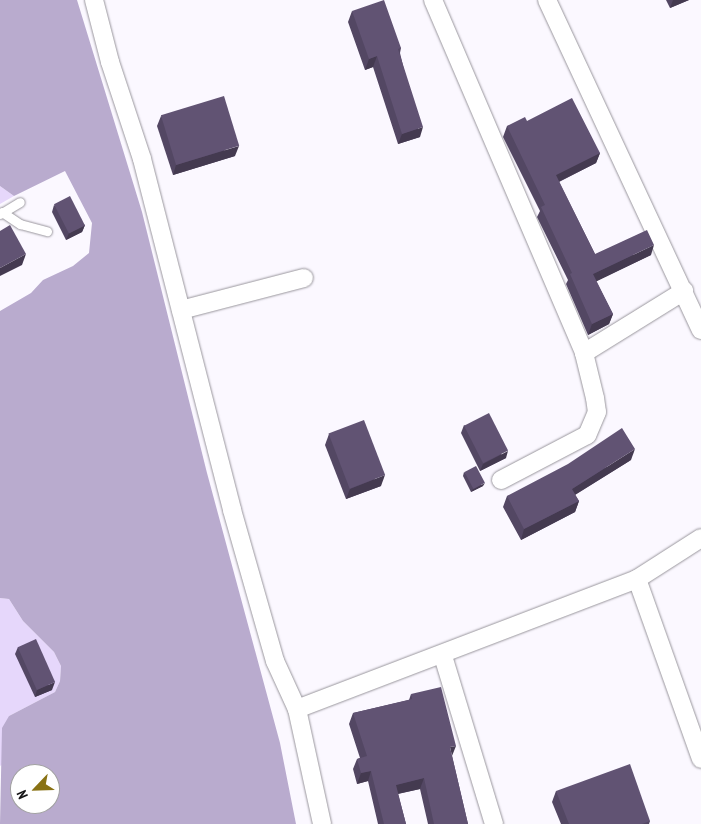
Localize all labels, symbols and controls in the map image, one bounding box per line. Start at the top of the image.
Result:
north arrow [10,764,60,814]
text: N [12,788,32,802]

